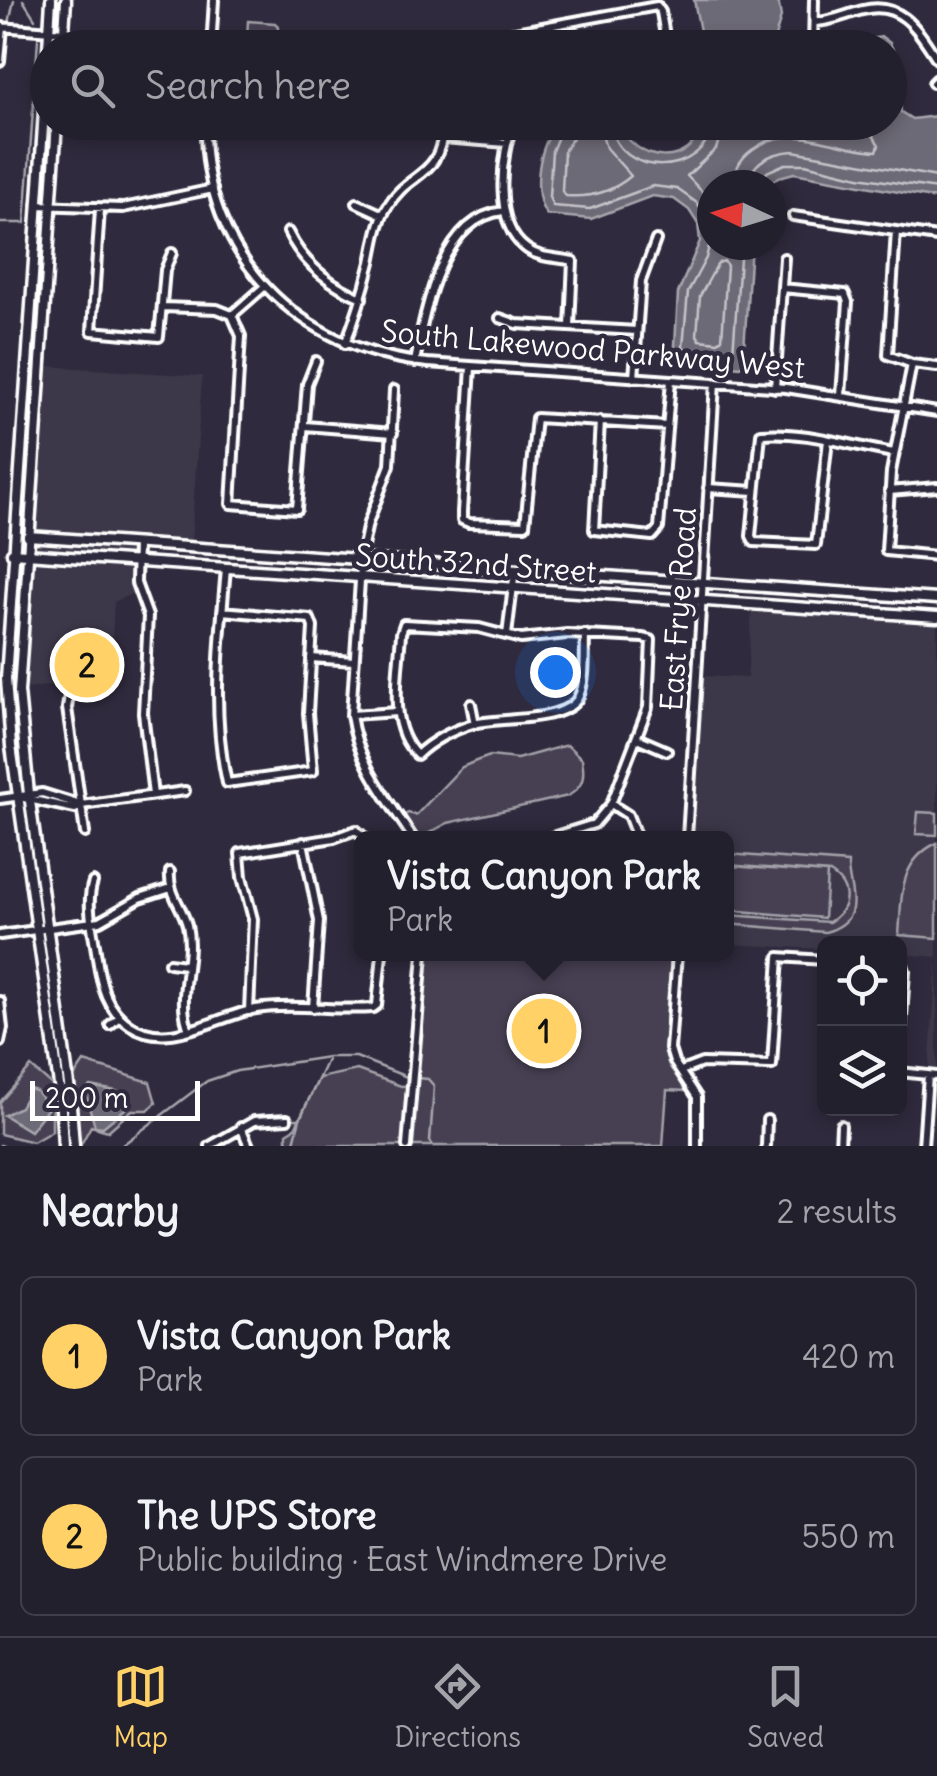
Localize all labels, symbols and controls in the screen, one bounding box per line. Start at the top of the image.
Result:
search box [30,30,907,140]
icon: search [65,58,120,113]
text: Search here [145,62,351,109]
north arrow [697,170,787,260]
street label: South Lakewood Parkway West [380,312,806,386]
street label: East Frye Road [652,506,704,712]
street label: South 32nd Street [354,536,598,590]
pin: 2 [54,628,120,702]
your location [530,647,581,698]
popup [354,831,734,961]
text: Vista Canyon Park [387,852,701,899]
text: Park [387,899,453,940]
map controls [817,936,907,1116]
button: locate [817,936,907,1026]
pin: 1 [512,994,576,1068]
button: layers [817,1026,907,1116]
scale bar [30,1076,200,1120]
text: 200 m [45,1080,128,1116]
text: Nearby [40,1185,179,1237]
text: 2 results [777,1191,897,1232]
text: Vista Canyon Park [137,1312,451,1359]
text: 1 [68,1336,81,1377]
text: 420 m [802,1336,895,1377]
text: Park [137,1359,203,1400]
text: The UPS Store [137,1492,377,1539]
text: 2 [66,1516,83,1557]
text: 550 m [801,1516,895,1557]
text: Public building · East Windmere Drive [137,1539,667,1580]
tab: Map [113,1659,168,1755]
tab: Directions [394,1659,521,1755]
tab: Saved [747,1659,824,1755]

